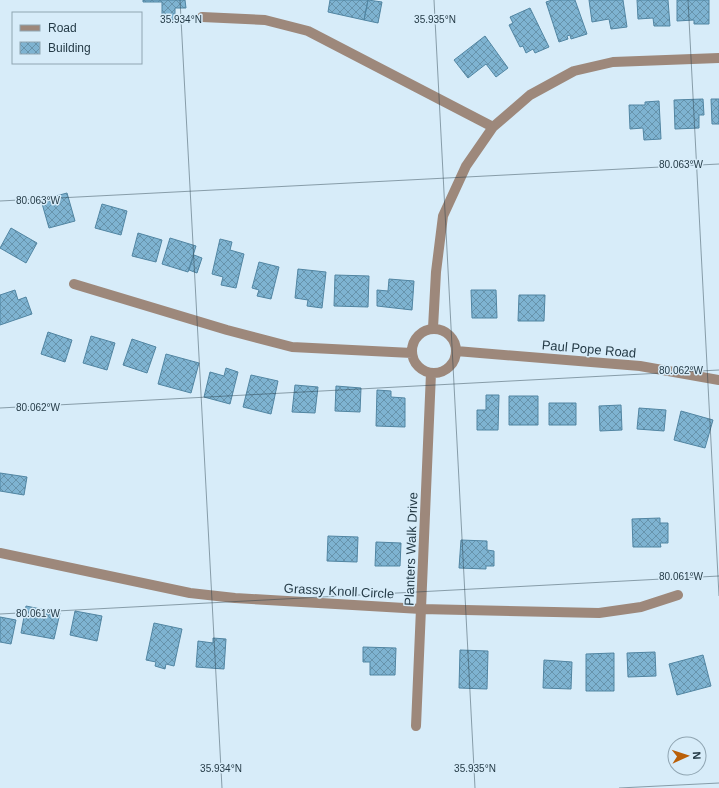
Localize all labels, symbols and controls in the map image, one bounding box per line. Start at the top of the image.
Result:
legend [12,12,142,64]
text: 35.934°N [160,14,202,25]
text: 35.935°N [414,14,456,25]
text: Road [48,21,77,35]
text: Building [48,41,91,55]
text: 80.063°W [659,159,704,170]
text: 80.063°W [16,195,61,206]
street label: Paul Pope Road [541,337,637,361]
text: 80.062°W [659,365,704,376]
text: 80.062°W [16,402,61,413]
street label: Planters Walk Drive [402,492,420,606]
text: 80.061°W [659,571,704,582]
street label: Grassy Knoll Circle [283,581,395,601]
text: 80.061°W [16,608,61,619]
north arrow [667,736,707,776]
text: N [691,751,703,760]
text: 35.934°N [200,763,242,774]
text: 35.935°N [454,763,496,774]

